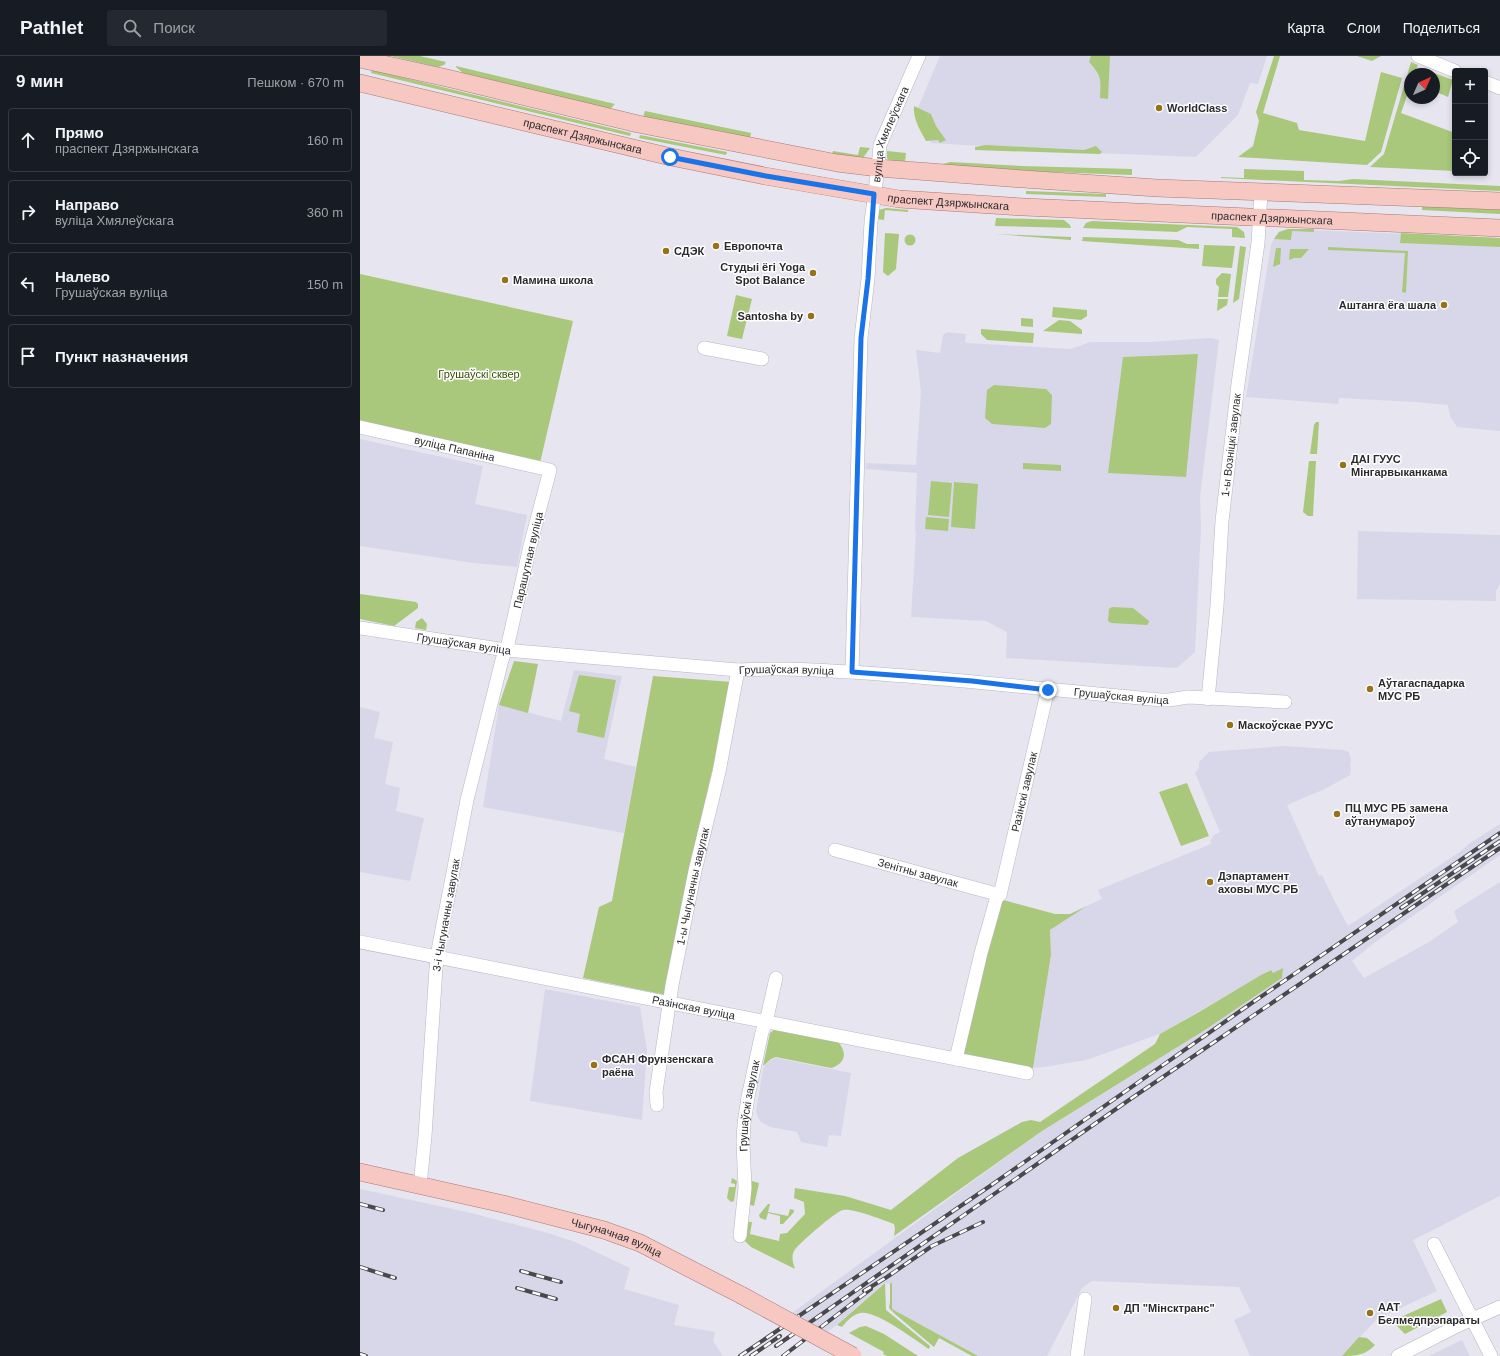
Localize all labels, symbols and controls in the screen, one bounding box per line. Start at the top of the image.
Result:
search box [107,10,387,46]
text: Pathlet [20,17,83,38]
icon: search [121,17,143,39]
text: Поиск [153,19,195,36]
text: Карта [1287,20,1325,36]
text: Слои [1347,20,1381,36]
text: Поделиться [1403,20,1480,36]
north arrow [1404,68,1440,104]
map controls [1452,68,1488,176]
button: + [1452,68,1488,104]
text: 9 мин [16,72,63,91]
text: Пешком · 670 m [247,75,344,90]
street label: вуліца Хмялеўскага [870,84,911,183]
place label: WorldClass [1167,102,1227,114]
marker: WorldClass [1154,103,1164,113]
button: − [1452,104,1488,140]
street label: праспект Дзяржынскага [522,116,644,156]
text: Прямо [55,124,104,141]
icon: ahead [17,129,39,151]
text: 160 m [307,133,343,148]
button: locate [1452,140,1488,176]
text: праспект Дзяржынскага [55,141,199,156]
route start [661,148,679,166]
street label: праспект Дзяржынскага [887,191,1010,212]
text: Направо [55,196,119,213]
icon: right [17,201,39,223]
text: 360 m [307,205,343,220]
street label: праспект Дзяржынскага [1211,209,1334,227]
text: вуліца Хмялеўскага [55,213,174,228]
place label: Европочта [724,240,783,252]
marker: Европочта [711,241,721,251]
place label: СДЭК [674,245,704,257]
marker: СДЭК [661,246,671,256]
place label: Студыі ёгі Yoga Spot Balance [720,261,806,286]
text: Налево [55,268,110,285]
marker: Студыі ёгі Yoga Spot Balance [808,268,818,278]
icon: left [17,273,39,295]
place label: Мамина школа [513,274,594,286]
marker: Мамина школа [500,275,510,285]
text: 150 m [307,277,343,292]
text: Грушаўская вуліца [55,285,167,300]
place label: Аштанга ёга шала [1339,299,1437,311]
marker: Аштанга ёга шала [1439,300,1449,310]
place label: Santosha by [738,310,804,322]
marker: Santosha by [806,311,816,321]
icon: arrive [17,345,39,367]
text: Пункт назначения [55,348,188,365]
park label: Грушаўскі сквер [438,368,520,380]
street label: 1-ы Возніцкі завулак [1219,393,1243,497]
street label: вуліца Папаніна [413,433,497,464]
place label: ДАІ ГУУС Мінгарвыканкама [1351,453,1448,478]
marker: ДАІ ГУУС Мінгарвыканкама [1338,460,1348,470]
street label: Парашутная вуліца [511,510,545,610]
street label: Грушаўская вуліца [416,631,512,656]
street label: Грушаўская вуліца [739,663,835,677]
place label: Аўтагаспадарка МУС РБ [1378,677,1465,702]
route end [1039,681,1057,699]
marker: Аўтагаспадарка МУС РБ [1365,684,1375,694]
street label: Грушаўская вуліца [1073,686,1170,706]
place label: Маскоўскае РУУС [1238,719,1334,731]
marker: Маскоўскае РУУС [1225,720,1235,730]
street label: Разінскі завулак [1009,750,1039,833]
place label: ПЦ МУС РБ замена аўтанумароў [1345,802,1449,827]
marker: ПЦ МУС РБ замена аўтанумароў [1332,809,1342,819]
street label: 1-ы Чыгуначны завулак [674,826,711,946]
street label: Зенітны завулак [876,856,960,889]
street label: 3-і Чыгуначны завулак [430,858,462,972]
place label: Дэпартамент аховы МУС РБ [1218,870,1298,895]
marker: Дэпартамент аховы МУС РБ [1205,877,1215,887]
street label: Разінская вуліца [651,993,737,1022]
place label: ФСАН Фрунзенскага раёна [602,1053,714,1078]
street label: Грушаўскі завулак [737,1059,762,1152]
marker: ФСАН Фрунзенскага раёна [589,1060,599,1070]
street label: Чыгуначная вуліца [570,1216,665,1260]
place label: ААТ Белмедпрэпараты [1378,1301,1480,1326]
place label: ДП "Мінсктранс" [1124,1302,1215,1314]
marker: ДП "Мінсктранс" [1111,1303,1121,1313]
marker: ААТ Белмедпрэпараты [1365,1308,1375,1318]

